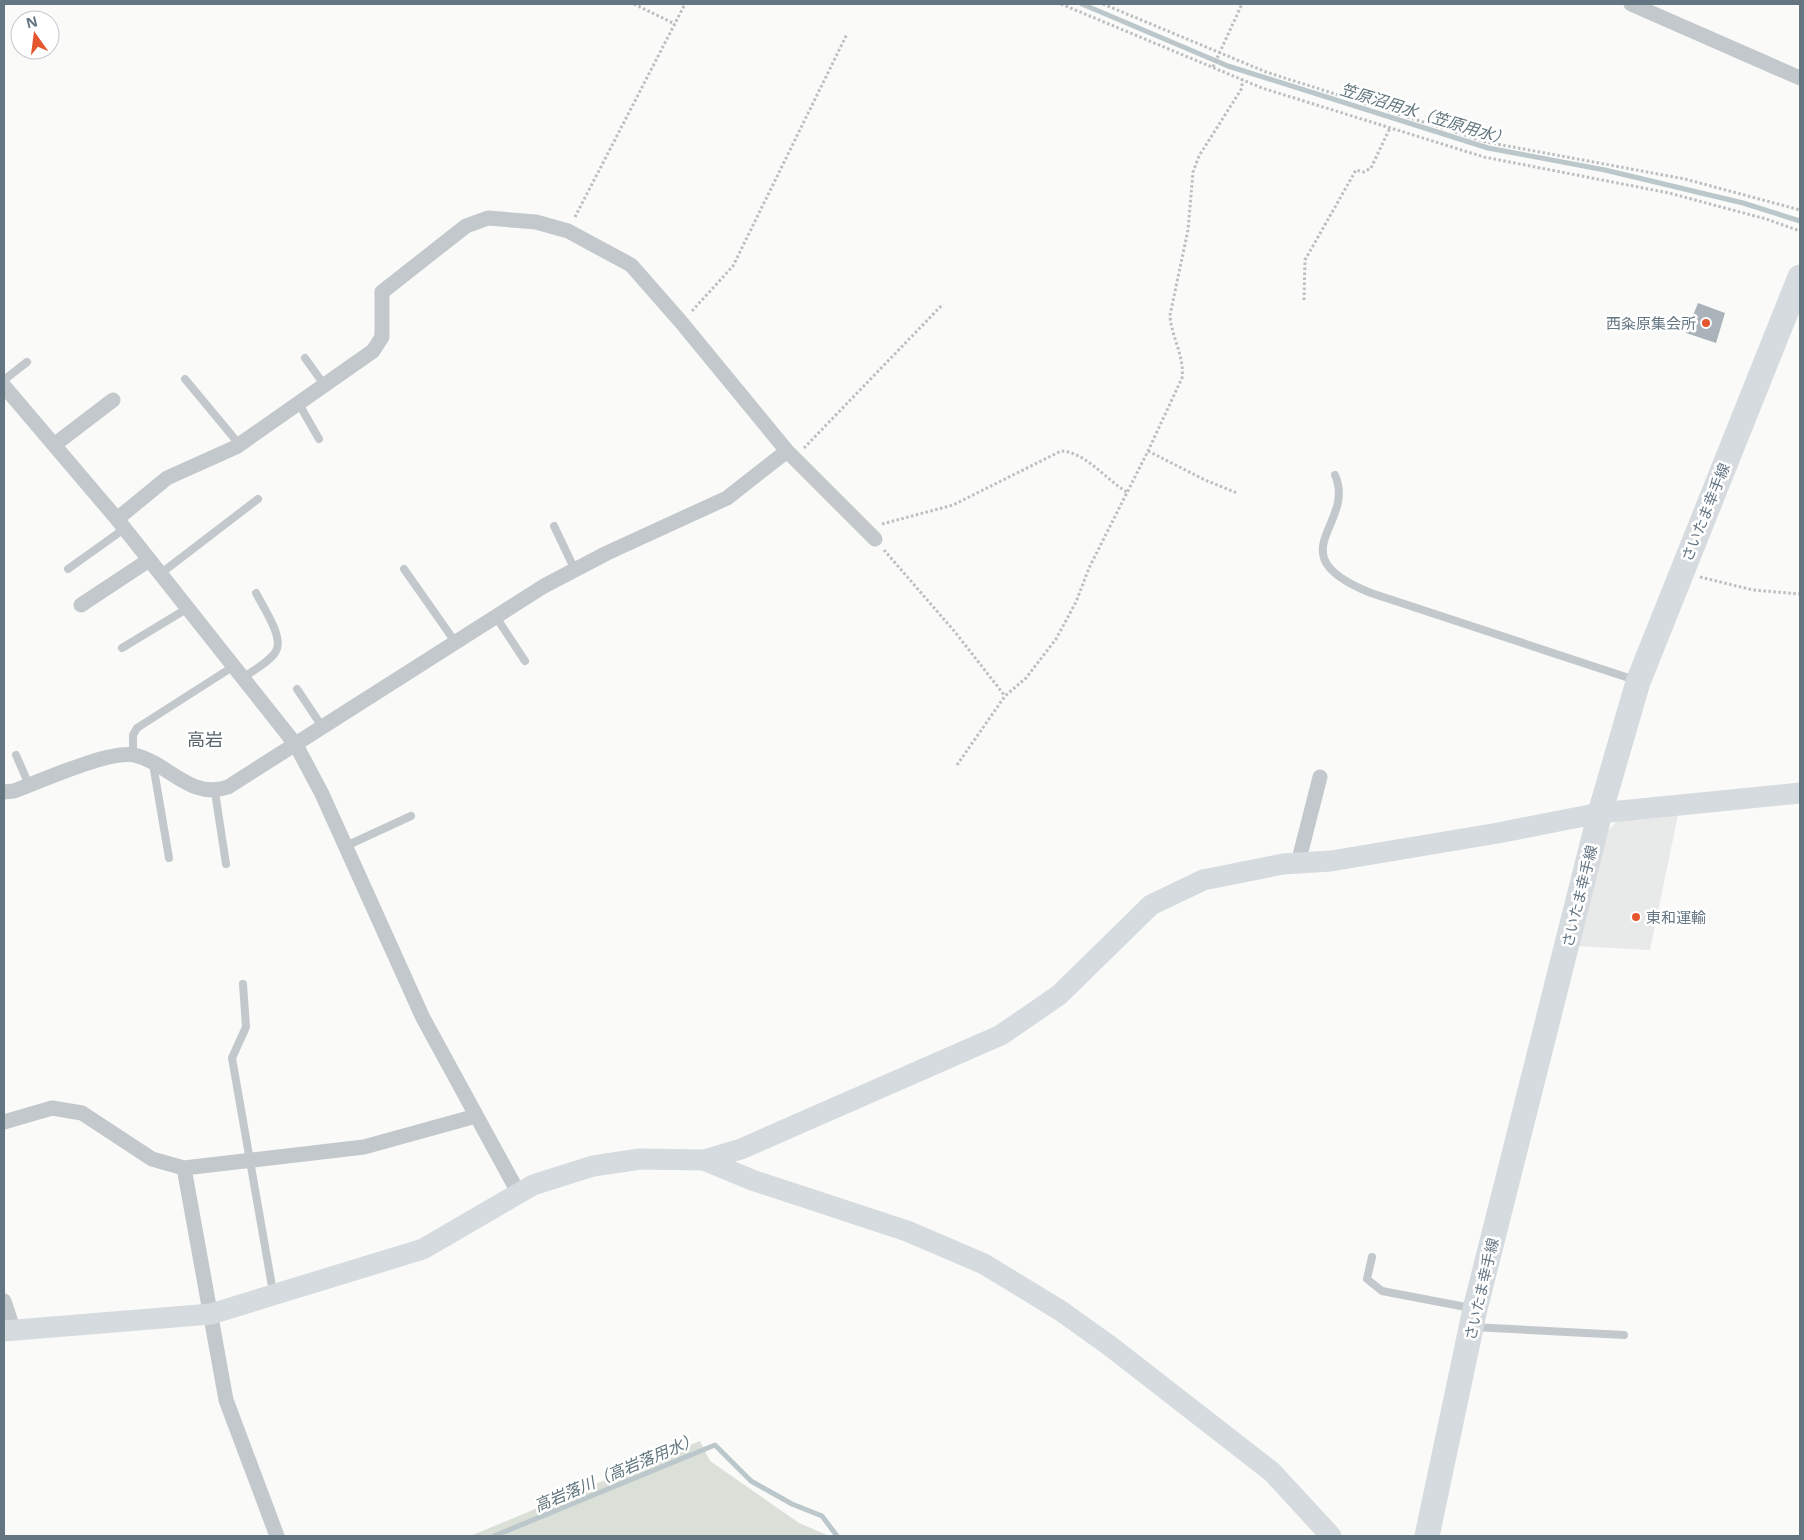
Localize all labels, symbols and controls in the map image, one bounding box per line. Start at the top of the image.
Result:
north arrow [10,10,60,60]
text: N [24,11,40,32]
water label: 笠原沼用水（笠原用水） [1338,78,1512,150]
place label: 西粂原集会所 [1606,313,1696,333]
marker: 西粂原集会所 [1700,317,1712,329]
street label: さいたま幸手線 [1676,460,1734,564]
district label: 高岩 [187,727,223,751]
street label: さいたま幸手線 [1557,843,1601,949]
place label: 東和運輸 [1646,907,1706,927]
marker: 東和運輸 [1630,911,1642,923]
street label: さいたま幸手線 [1459,1236,1503,1342]
water label: 高岩落川（高岩落用水） [531,1427,701,1517]

